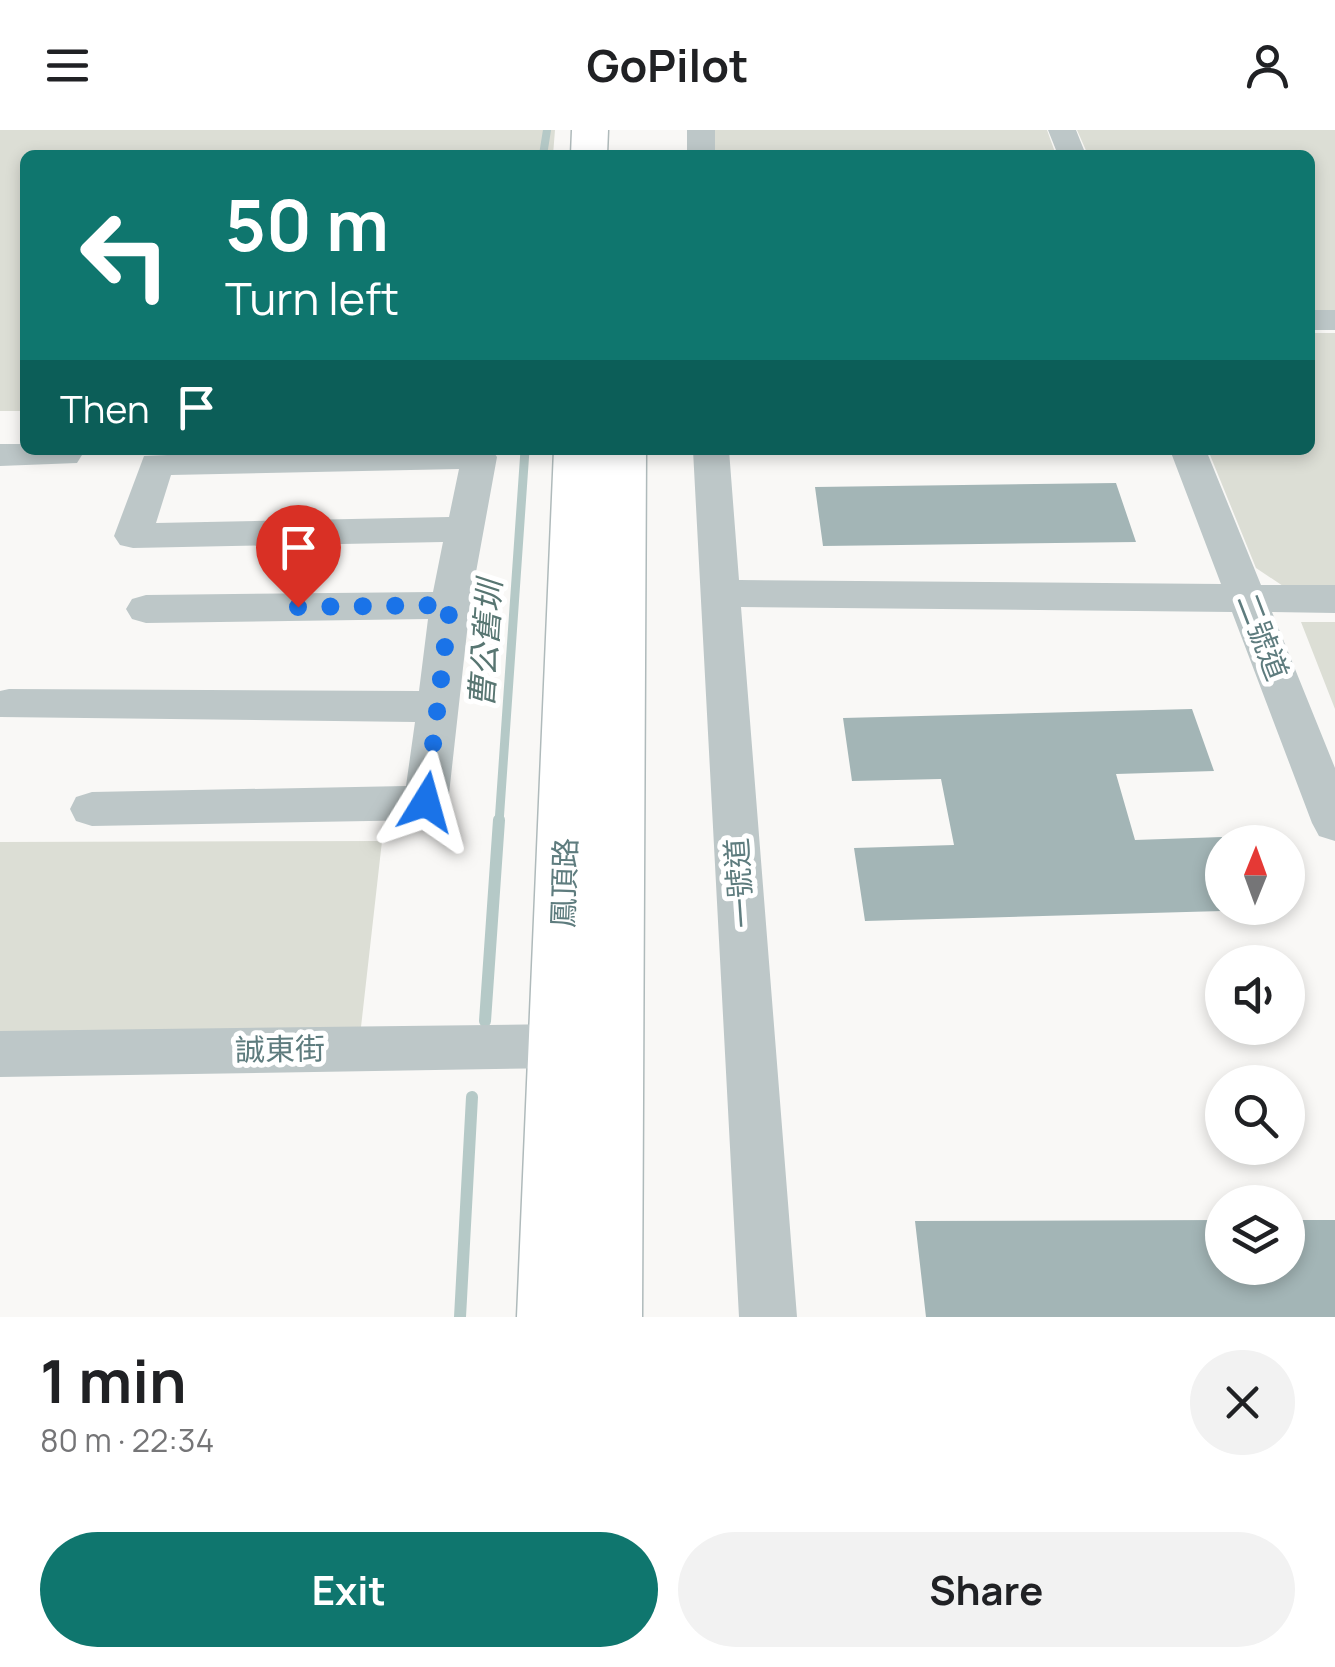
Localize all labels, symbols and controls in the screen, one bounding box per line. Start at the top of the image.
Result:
text: GoPilot [586,34,749,96]
icon: menu [40,38,95,93]
icon: person [1240,38,1295,93]
text: 50 m [225,176,389,272]
icon: left [60,190,190,320]
text: Turn left [225,267,399,329]
icon: arrive [169,380,224,435]
text: Then [60,382,149,434]
pin [256,505,341,608]
icon: arrive [271,520,326,575]
water label: 曹公舊圳 [459,575,512,709]
street label: 二號道 [1228,587,1299,686]
position arrow [374,750,478,854]
north arrow [1205,825,1305,925]
map controls [1205,825,1305,1285]
street label: 鳳頂路 [541,837,586,929]
street label: 一號道 [715,837,762,929]
button: sound [1205,945,1305,1045]
street label: 誠東街 [235,1027,325,1070]
button: search [1205,1065,1305,1165]
button: layers [1205,1185,1305,1285]
text: 1 min [40,1339,187,1421]
button: close [1190,1350,1295,1455]
text: 80 m · 22:34 [40,1418,214,1462]
button: Exit [40,1532,658,1647]
button: Share [678,1532,1295,1647]

